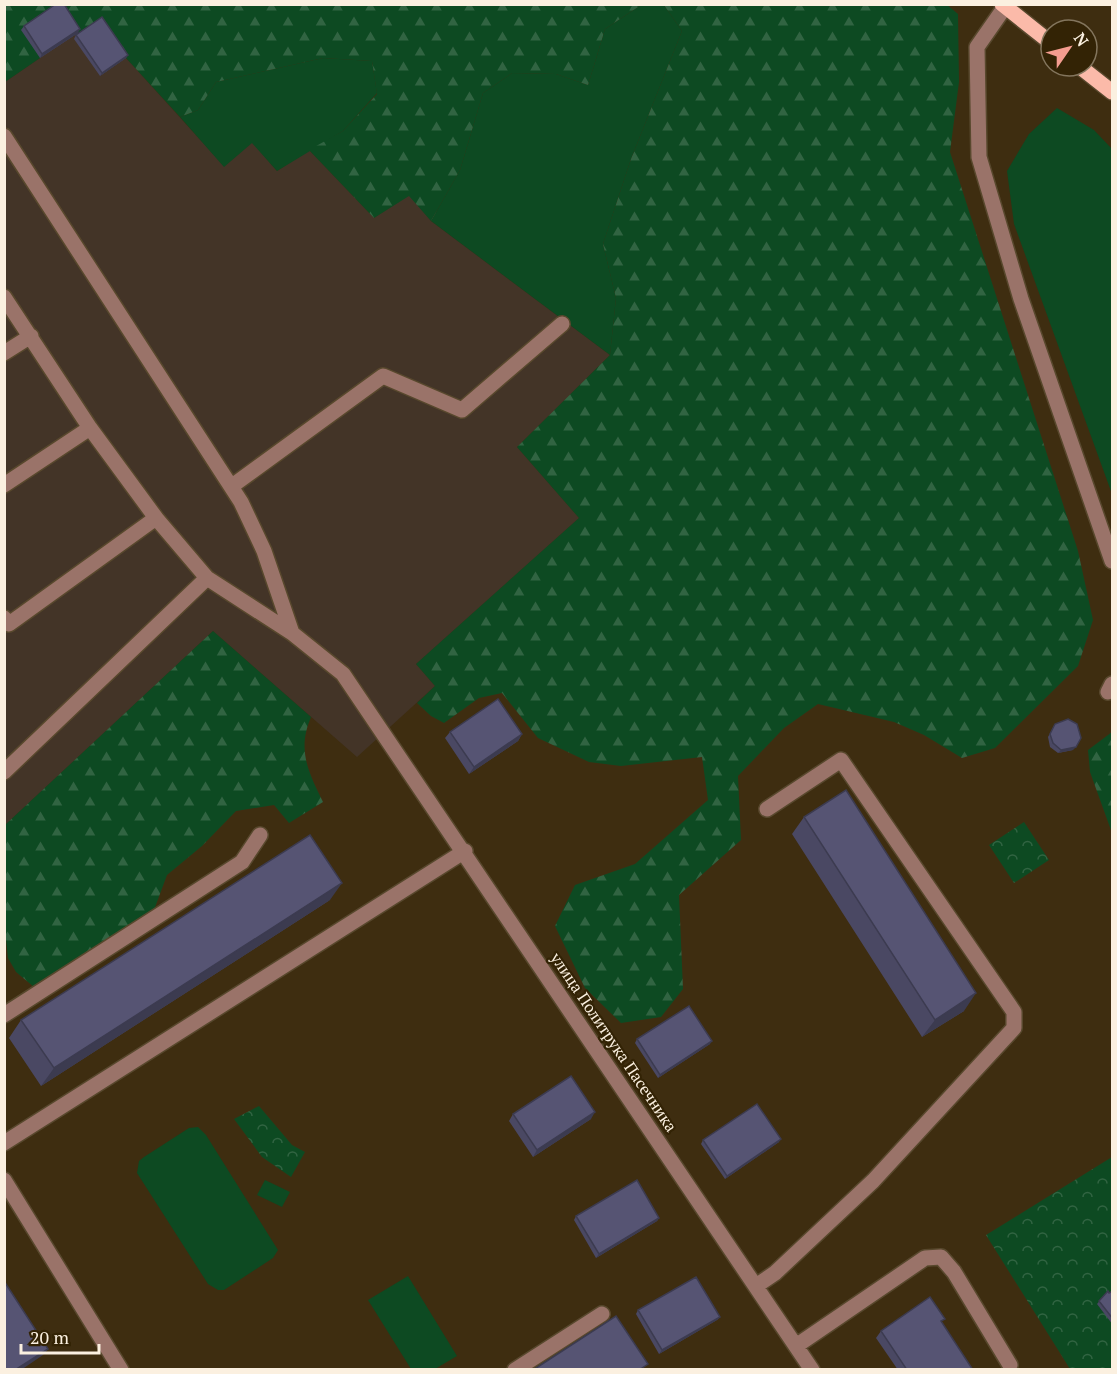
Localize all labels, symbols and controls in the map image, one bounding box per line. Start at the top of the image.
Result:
north arrow [1039,18,1099,78]
text: N [1069,28,1094,51]
street label: улица Политрука Пасечника [545,947,682,1136]
scale bar [21,1317,99,1355]
text: 20 m [30,1325,70,1349]

